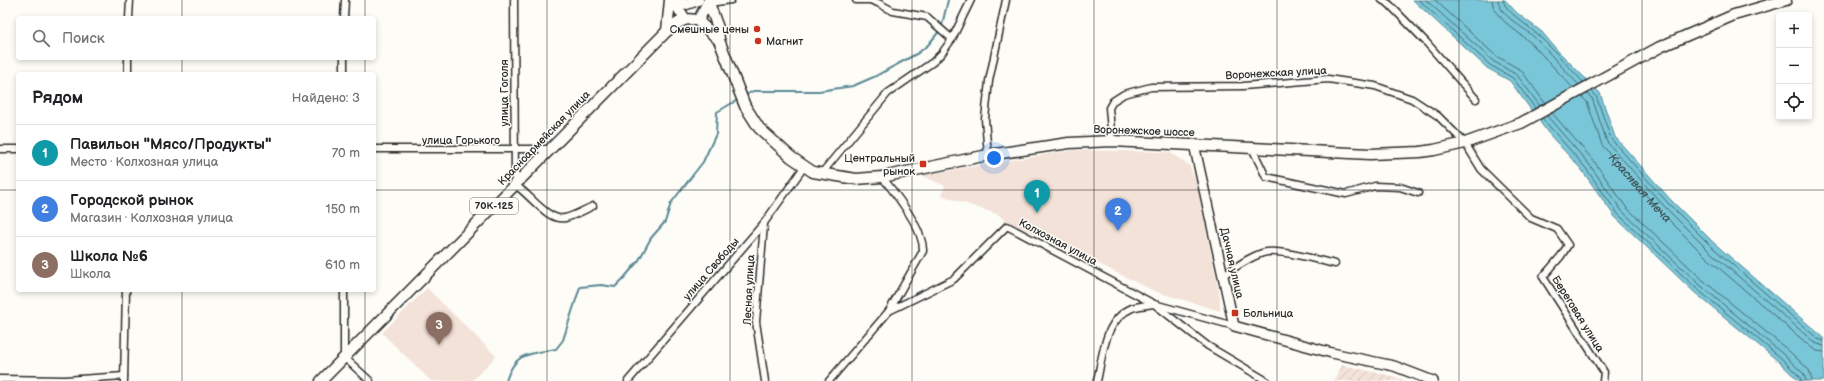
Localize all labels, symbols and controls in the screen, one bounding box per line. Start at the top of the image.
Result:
map controls [1776,12,1812,120]
button: + [1776,12,1812,48]
search box [16,16,376,60]
place label: Смешные цены [670,23,749,36]
marker: Смешные цены [752,24,762,34]
icon: search [30,27,52,49]
text: Поиск [62,29,105,48]
place label: Магнит [766,35,803,48]
marker: Магнит [753,36,763,46]
button: − [1776,48,1812,84]
street label: улица Гоголя [498,59,511,127]
street label: Воронежская улица [1225,64,1328,82]
button: locate [1776,84,1812,120]
text: Рядом [32,88,83,108]
street label: Красноармейская улица [495,88,593,188]
text: Найдено: 3 [292,90,360,106]
street label: Воронежское шоссе [1093,123,1195,139]
street label: улица Горького [422,134,500,147]
text: Павильон "Мясо/Продукты" [70,135,272,154]
text: 1 [42,145,48,161]
text: 70 m [332,145,360,161]
your location [984,148,1004,168]
water label: Красивая Меча [1605,150,1675,226]
place label: Центральный рынок [844,152,915,178]
text: Место · Колхозная улица [70,154,218,170]
marker: Центральный рынок [918,159,928,169]
pin: 1 [1024,180,1050,213]
text: Городской рынок [70,191,193,210]
road number: 70К-125 [470,198,518,214]
pin: 2 [1105,198,1131,231]
text: 2 [41,201,49,217]
text: 150 m [326,201,360,217]
text: Магазин · Колхозная улица [70,210,233,226]
street label: Колхозная улица [1017,216,1100,268]
street label: Дачная улица [1218,226,1247,300]
street label: улица Свободы [680,235,742,303]
text: Школа №6 [70,247,148,266]
street label: Лесная улица [741,254,757,327]
text: 3 [41,257,49,273]
text: 610 m [325,257,360,273]
text: Школа [70,266,111,282]
street label: Береговая улица [1549,273,1607,355]
place label: Больница [1243,307,1294,320]
marker: Больница [1230,308,1240,318]
pin: 3 [426,312,452,345]

